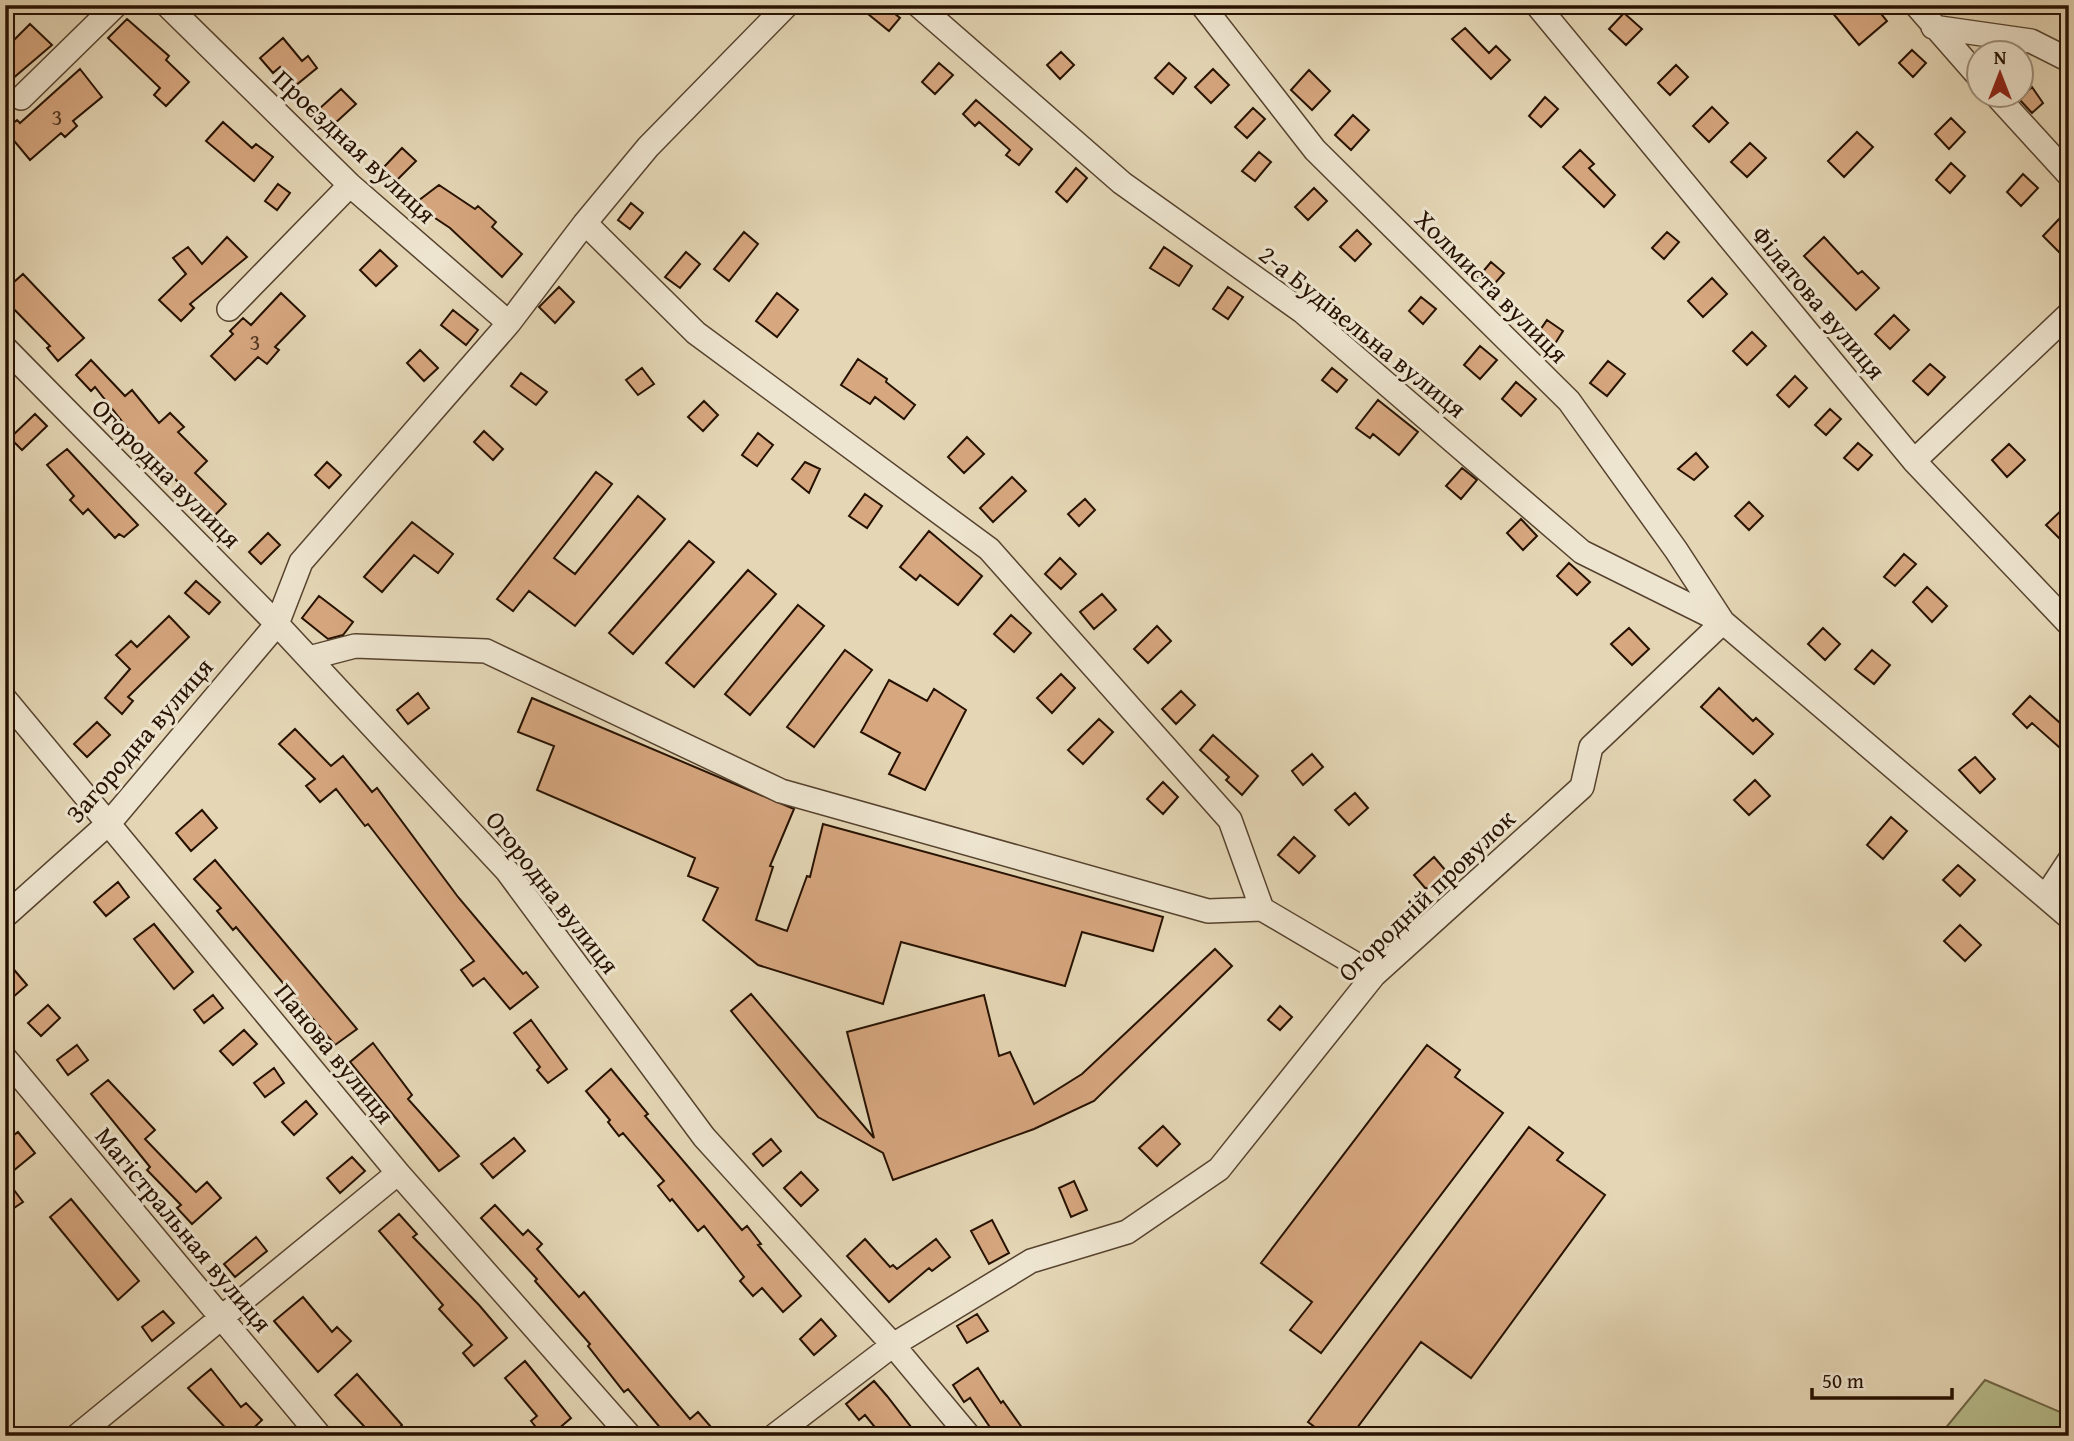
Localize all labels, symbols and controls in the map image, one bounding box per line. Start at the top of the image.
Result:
north arrow [1966,38,2036,108]
text: N [1994,43,2007,71]
street label: Проєздная вулиця [265,60,445,232]
house number: 3 [51,100,63,133]
street label: Холмиста вулиця [1406,200,1578,372]
street label: Філатова вулиця [1743,216,1895,388]
street label: 2-а Будівельна вулиця [1251,235,1475,427]
house number: 3 [249,325,261,358]
street label: Огородна вулиця [83,389,251,557]
street label: Загородна вулиця [56,649,222,831]
street label: Огородній провулок [1328,799,1524,990]
street label: Огородна вулиця [477,802,629,982]
street label: Панова вулиця [266,974,404,1132]
street label: Магістральная вулиця [86,1118,282,1340]
scale bar [1812,1357,1952,1401]
text: 50 m [1822,1365,1864,1396]

